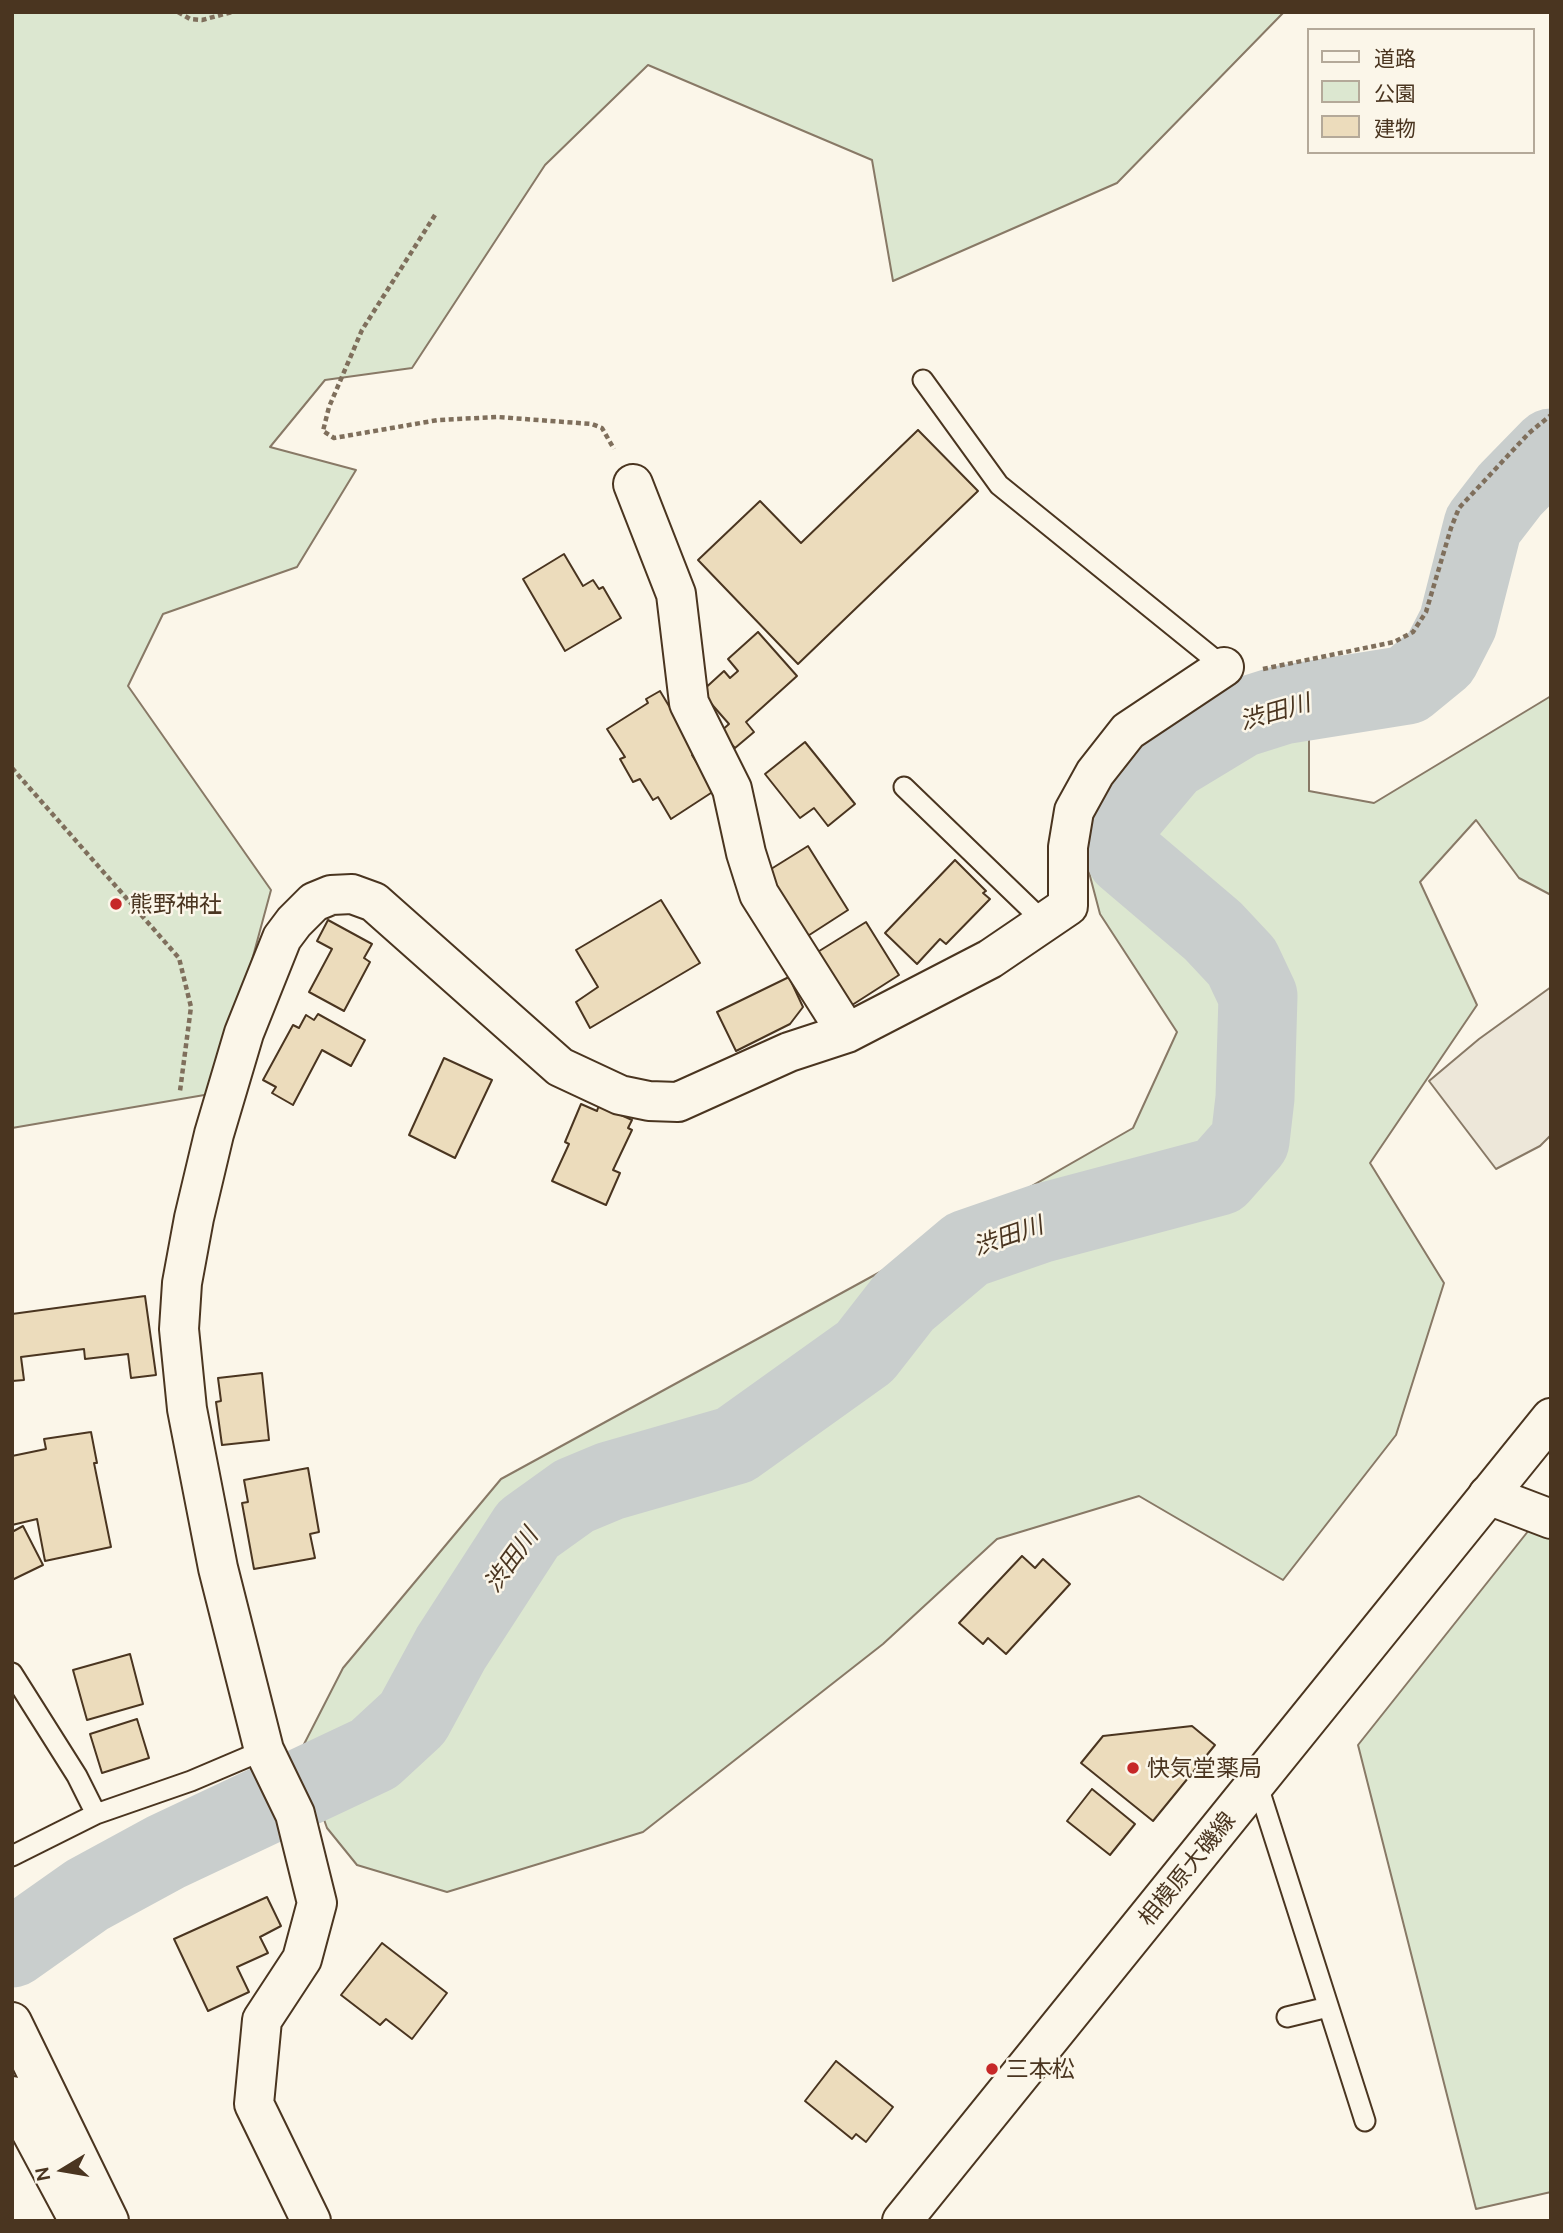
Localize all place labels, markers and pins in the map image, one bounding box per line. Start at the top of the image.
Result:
place label: 熊野神社 [130,890,222,918]
marker: 熊野神社 [108,896,124,912]
place label: 快気堂薬局 [1147,1754,1262,1782]
marker: 快気堂薬局 [1125,1760,1141,1776]
place label: 三本松 [1006,2055,1075,2083]
marker: 三本松 [984,2061,1000,2077]

